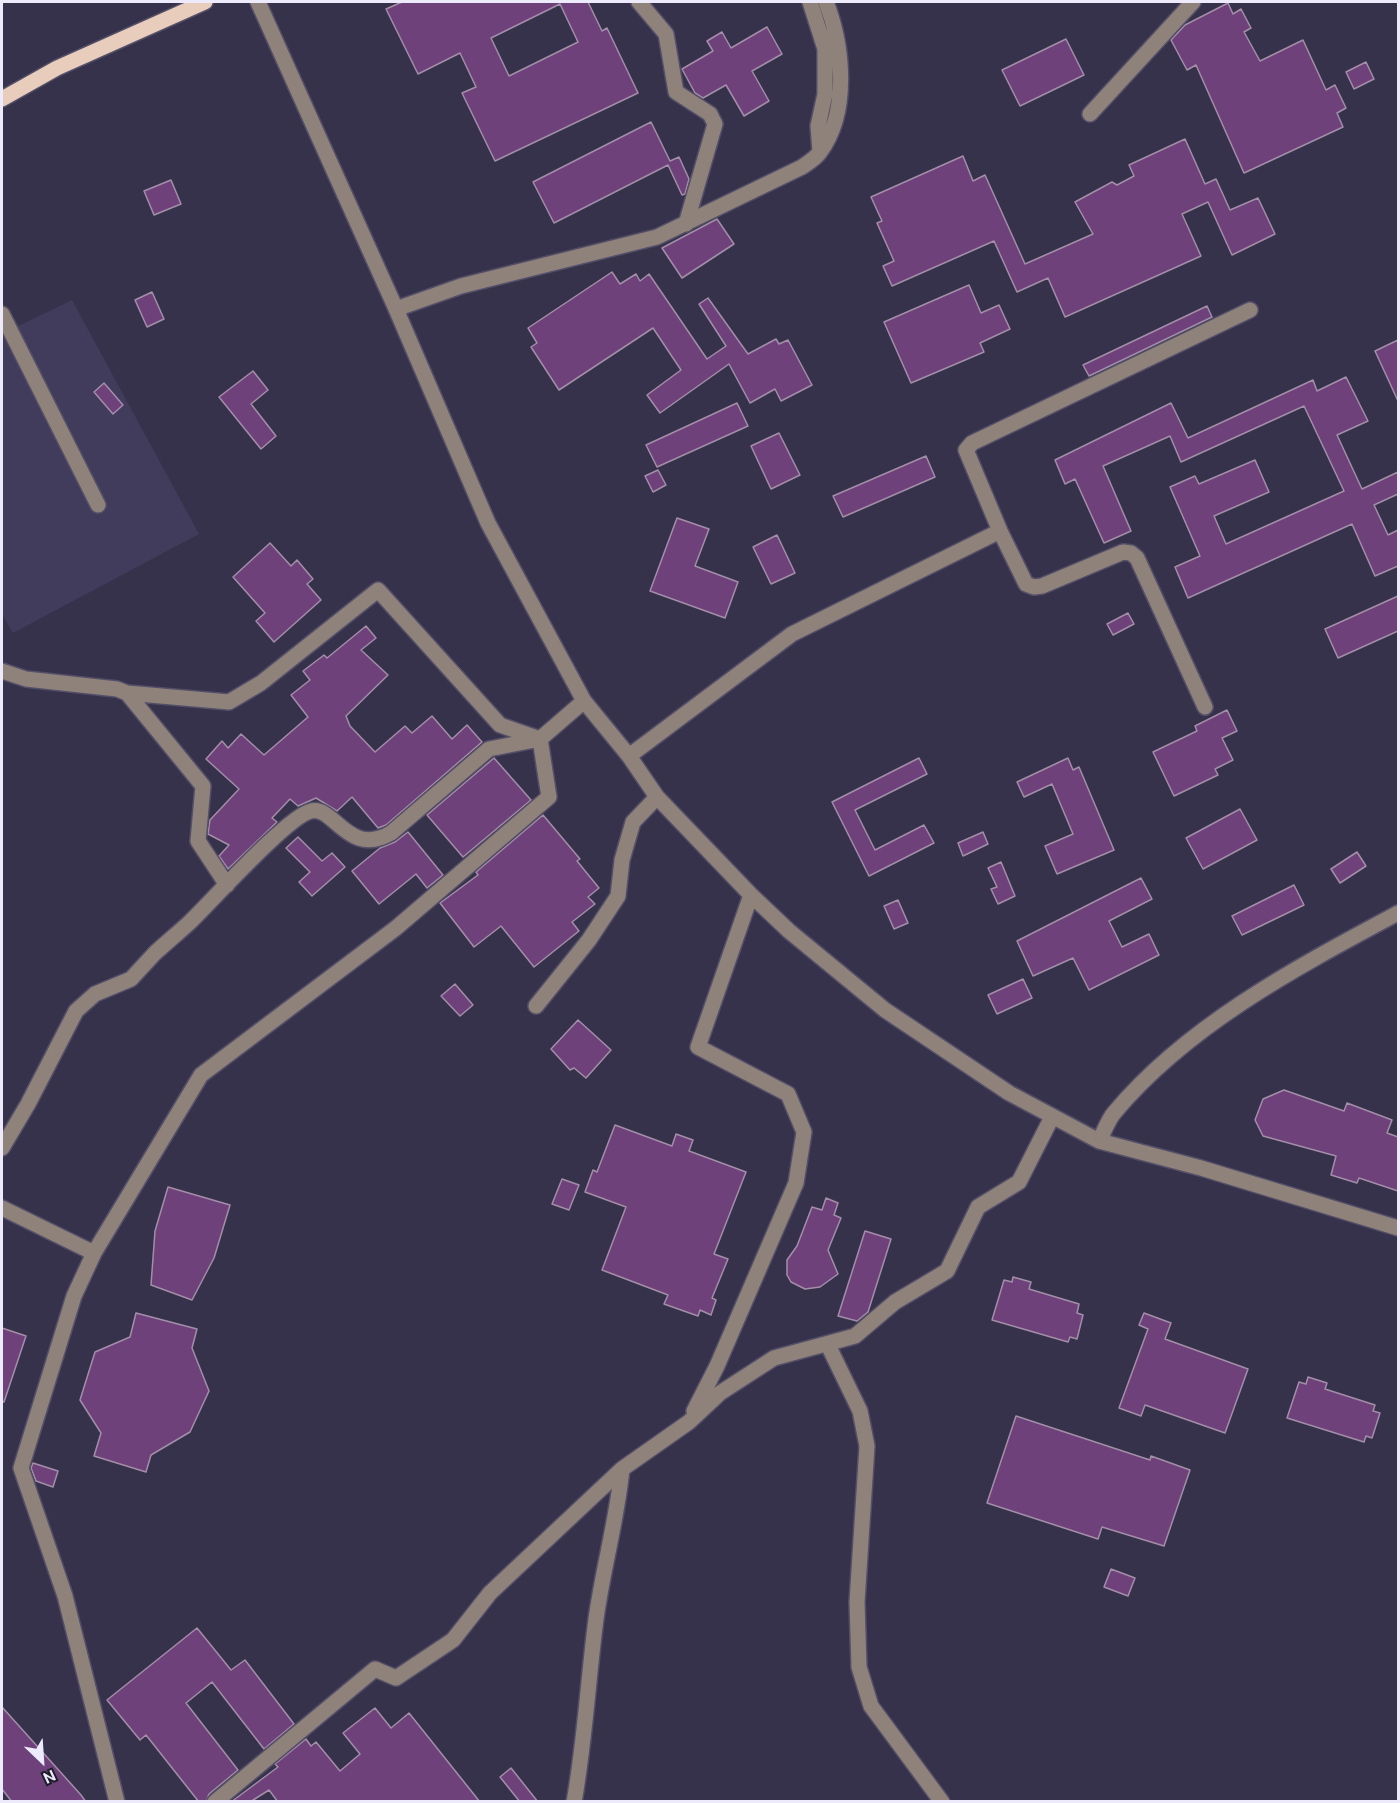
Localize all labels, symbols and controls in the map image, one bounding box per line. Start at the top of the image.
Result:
north arrow [12,1731,72,1791]
text: N [40,1767,59,1788]

